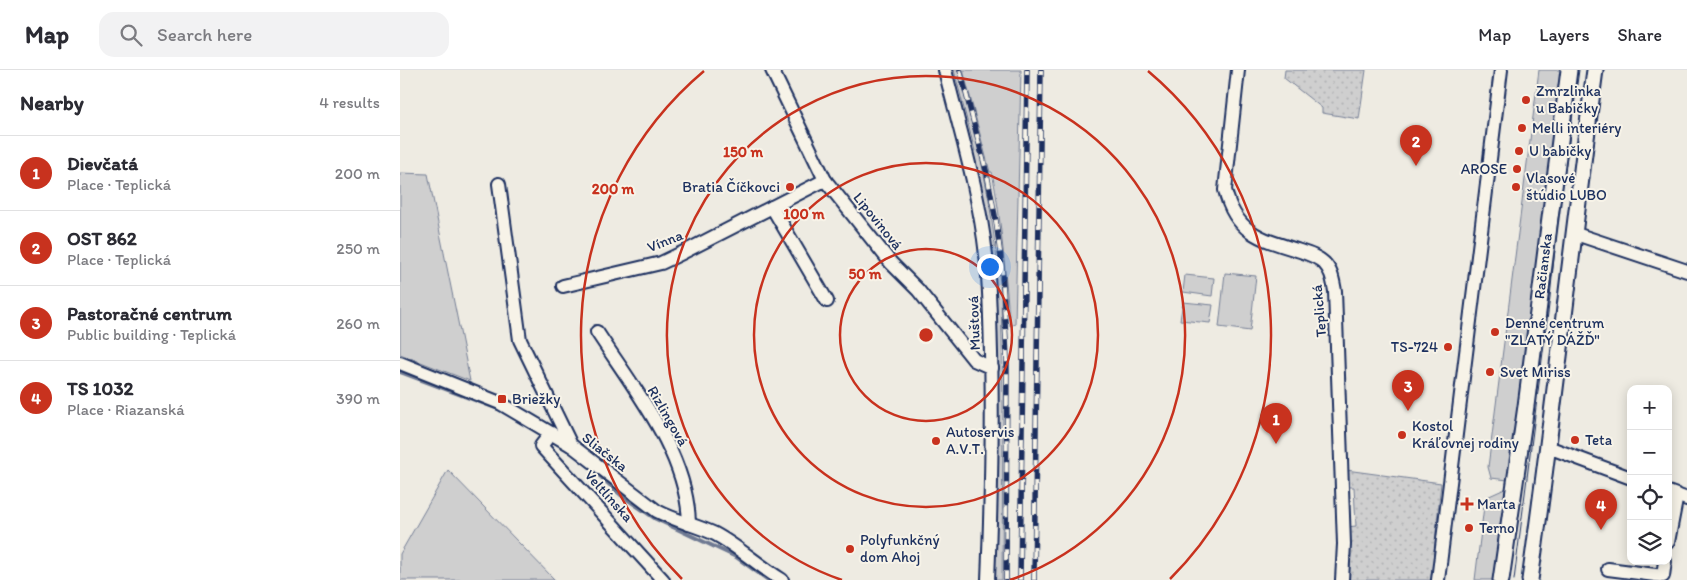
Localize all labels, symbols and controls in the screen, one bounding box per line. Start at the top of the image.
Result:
search box [99,12,449,57]
text: Map [25,20,69,49]
icon: search [117,21,145,49]
text: Search here [157,23,252,46]
text: Map [1478,24,1511,46]
text: Layers [1539,24,1589,46]
text: Share [1617,24,1662,46]
place label: Zmrzlinka u Babičky [1536,82,1602,117]
text: Nearby [20,90,84,115]
text: 4 results [319,93,380,112]
marker: Zmrzlinka u Babičky [1520,94,1532,106]
place label: Melli interiéry [1532,119,1621,137]
marker: Melli interiéry [1516,122,1528,134]
pin: 2 [1400,125,1432,166]
place label: U babičky [1529,142,1591,160]
text: 150 m [723,143,763,161]
marker: U babičky [1513,145,1525,157]
text: Dievčatá [67,152,138,175]
place label: AROSE [1461,160,1507,178]
marker: AROSE [1511,163,1523,175]
text: 1 [32,164,40,183]
text: 200 m [335,164,380,183]
place label: Vlasové štúdio LUBO [1526,169,1607,204]
text: Place · Teplická [67,175,171,194]
place label: Bratia Číčkovci [682,178,780,196]
text: 200 m [592,180,635,198]
marker: Bratia Číčkovci [784,181,796,193]
marker: Vlasové štúdio LUBO [1510,181,1522,193]
street label: Lipovinová [849,189,907,253]
text: 100 m [783,205,825,223]
street label: Vínna [644,226,686,256]
text: OST 862 [67,227,137,250]
street label: Račianska [1530,232,1556,300]
text: 2 [32,239,40,258]
text: 250 m [336,239,380,258]
text: Place · Teplická [67,250,171,269]
your location [977,254,1003,280]
text: 50 m [848,265,882,283]
street label: Teplická [1308,284,1330,338]
street label: Muštová [964,295,984,351]
text: Pastoračné centrum [67,302,232,325]
text: 3 [32,314,40,333]
text: 260 m [336,314,380,333]
place label: Denné centrum "ZLATÝ DÁŽĎ" [1505,314,1605,349]
text: Public building · Teplická [67,325,236,344]
centre of rings [917,326,935,344]
marker: Denné centrum "ZLATÝ DÁŽĎ" [1489,326,1501,338]
place label: TS-724 [1391,338,1438,356]
marker: TS-724 [1442,341,1454,353]
place label: Svet Miriss [1500,363,1571,381]
marker: Svet Miriss [1484,366,1496,378]
pin: 3 [1392,370,1424,411]
text: TS 1032 [67,377,133,400]
street label: Rizlingová [644,383,693,449]
map controls [1627,385,1672,565]
button: + [1627,385,1672,430]
text: 4 [31,389,41,408]
text: 390 m [336,389,380,408]
place label: Briežky [512,390,560,408]
marker: Briežky [496,393,508,405]
text: Place · Riazanská [67,400,185,419]
pin: 1 [1260,403,1292,444]
place label: Kostol Kráľovnej rodiny [1412,417,1519,452]
place label: Autoservis A.V.T. [946,423,1015,458]
street label: Sliačska [579,429,632,476]
marker: Kostol Kráľovnej rodiny [1396,429,1408,441]
button: − [1627,430,1672,475]
place label: Teta [1585,431,1613,449]
marker: Teta [1569,434,1581,446]
marker: Autoservis A.V.T. [930,435,942,447]
street label: Veltlínska [581,466,637,526]
button: locate [1627,475,1672,520]
pin: 4 [1585,489,1617,530]
place label: Marta [1477,495,1516,513]
marker: Marta [1461,498,1473,510]
place label: Terno [1479,519,1515,537]
button: layers [1627,520,1672,565]
marker: Terno [1463,522,1475,534]
place label: Polyfunkčný dom Ahoj [860,531,940,566]
marker: Polyfunkčný dom Ahoj [844,543,856,555]

